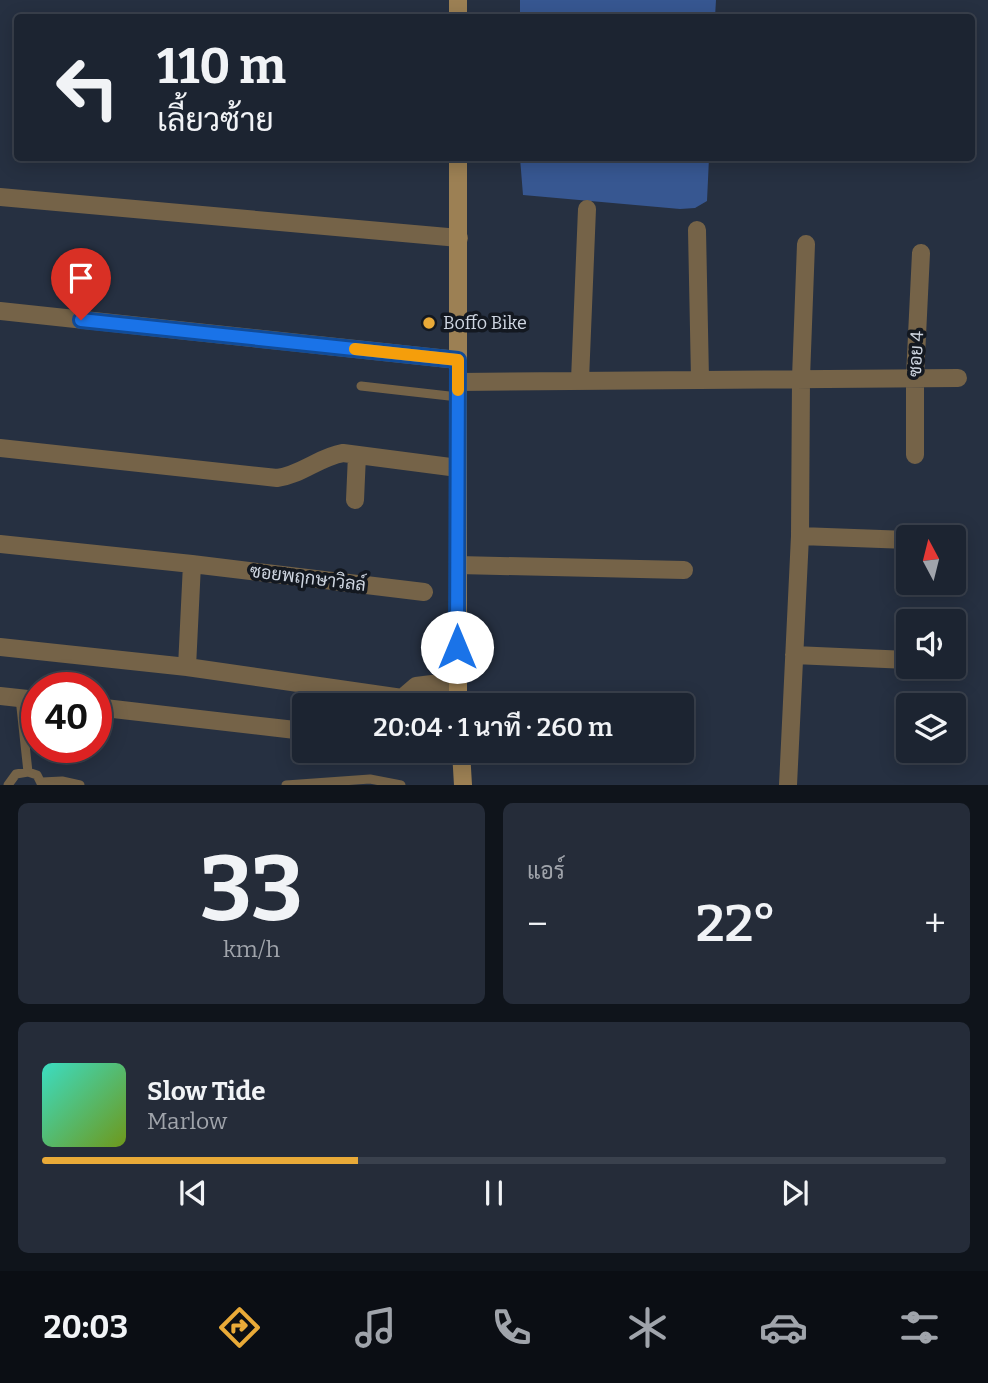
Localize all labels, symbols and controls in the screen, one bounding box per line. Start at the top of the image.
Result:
text: 110 m [157,37,286,96]
icon: left [42,42,133,133]
text: เลี้ยวซ้าย [157,101,274,139]
pin [51,248,111,320]
icon: arrive [62,259,100,297]
place label: Boffo Bike [443,312,527,334]
marker: Boffo Bike [421,315,437,331]
street label: ซอย 4 [904,330,928,378]
north arrow [896,525,966,595]
map controls [896,525,966,763]
street label: ซอยพฤกษาวิลล์ [249,558,368,596]
button: sound [896,609,966,679]
position arrow [420,610,494,684]
speed limit sign: 40 [21,672,112,763]
button: layers [896,693,966,763]
text: 20:04 · 1 นาที · 260 m [373,712,613,743]
text: 33 [200,835,303,944]
text: แอร์ [527,857,565,885]
text: 22° [696,892,777,955]
text: − [527,901,548,947]
text: + [924,901,946,947]
text: km/h [223,935,280,963]
text: Slow Tide [147,1076,266,1107]
text: Marlow [147,1107,227,1135]
icon: previous [174,1174,212,1212]
icon: pause [475,1174,513,1212]
icon: next [776,1174,814,1212]
icon: directions [215,1303,264,1352]
icon: music [351,1303,400,1352]
icon: phone [487,1303,536,1352]
icon: climate [623,1303,672,1352]
icon: car [759,1303,808,1352]
icon: filters [895,1303,944,1352]
text: 20:03 [44,1308,128,1346]

